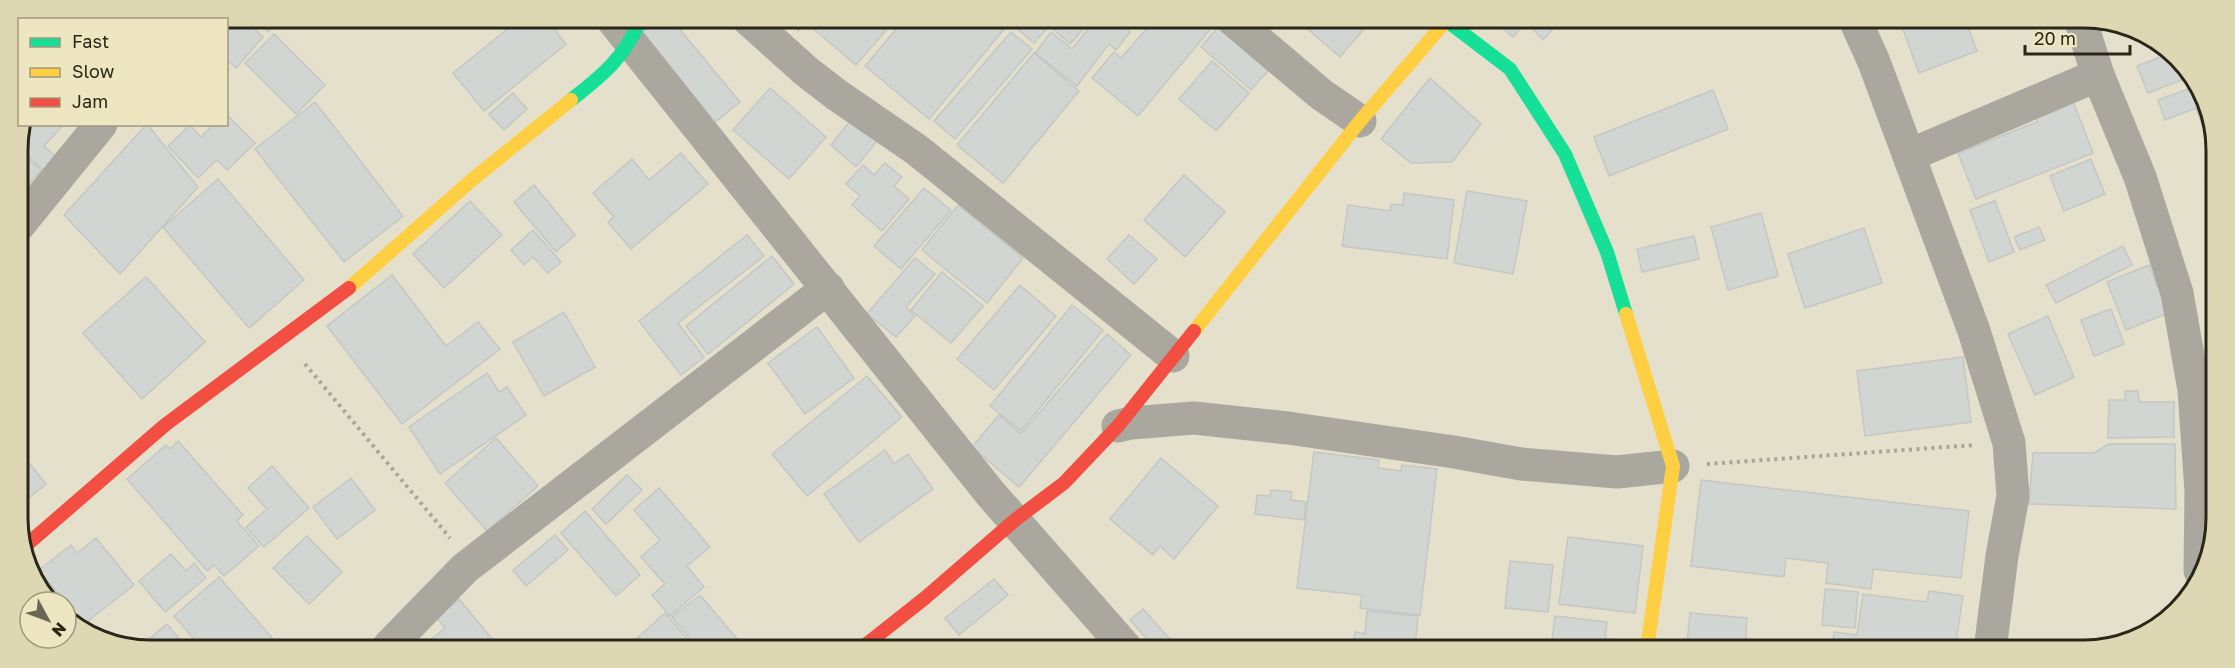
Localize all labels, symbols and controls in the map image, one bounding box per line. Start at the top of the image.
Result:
legend [18,18,228,126]
scale bar [2025,18,2130,56]
text: 20 m [2034,27,2076,49]
text: Fast [72,30,109,52]
text: Slow [72,60,115,82]
text: Jam [72,90,108,112]
north arrow [18,590,78,650]
text: N [48,619,71,641]

